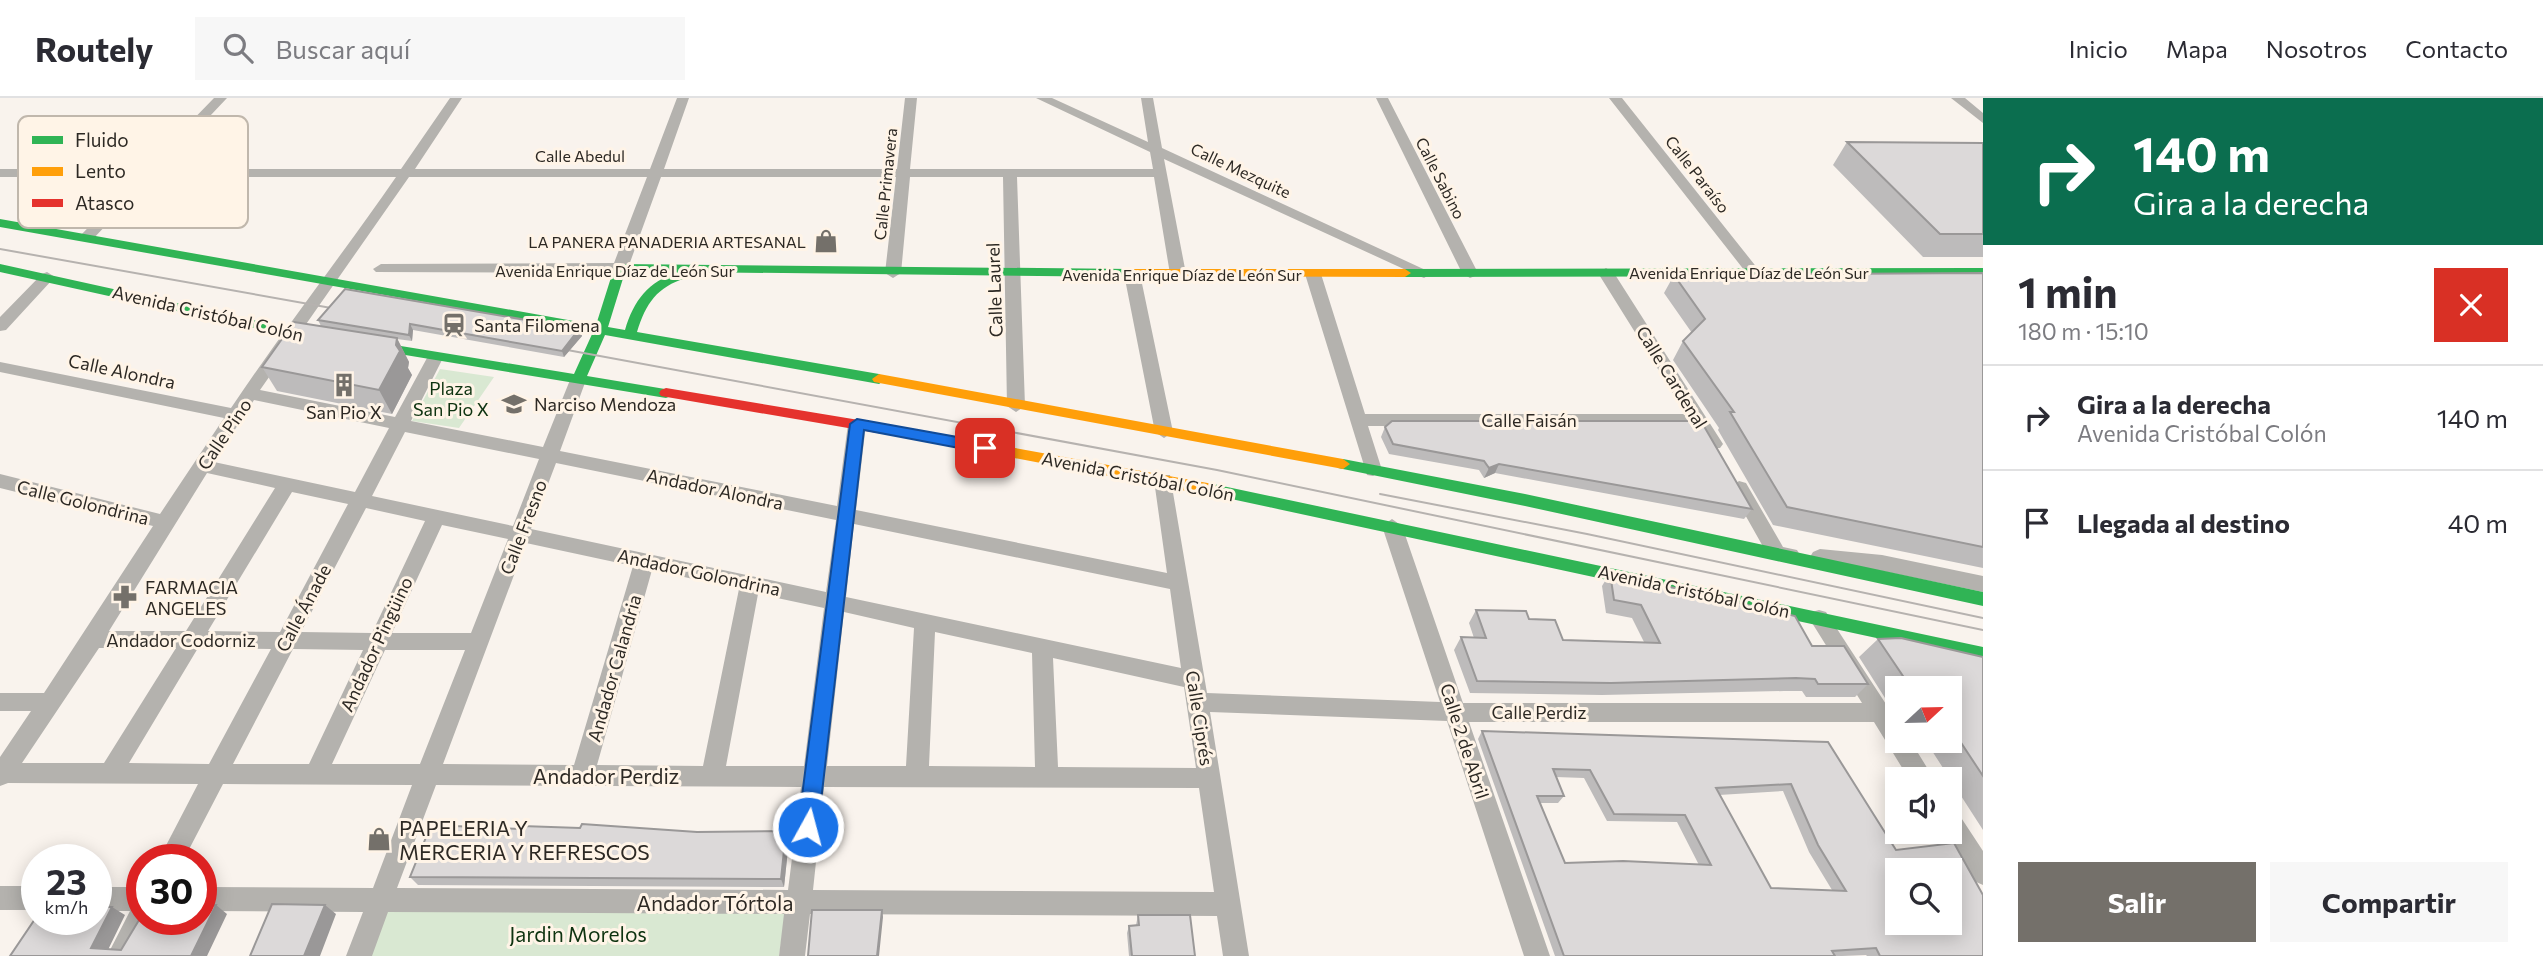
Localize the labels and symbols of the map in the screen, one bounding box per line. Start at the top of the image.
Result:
legend [18,116,248,228]
street label: Calle Primavera [870,127,900,241]
text: Fluido [75,128,129,151]
street label: Calle Paraíso [1662,132,1734,216]
street label: Calle Sabino [1412,134,1470,222]
street label: Calle Mezquite [1188,139,1294,201]
street label: Calle Abedul [535,146,625,165]
text: Lento [75,159,126,182]
text: Atasco [75,191,134,214]
shop icon: LA PANERA PANADERIA ARTESANAL [812,227,840,255]
place label: LA PANERA PANADERIA ARTESANAL [528,232,806,251]
street label: Calle Laurel [981,242,1007,338]
street label: Avenida Enrique Díaz de León Sur [495,261,736,280]
street label: Avenida Enrique Díaz de León Sur [1629,263,1870,282]
street label: Avenida Enrique Díaz de León Sur [1062,265,1303,284]
street label: Avenida Cristóbal Colón [110,280,306,346]
station icon: Santa Filomena [440,311,468,339]
place label: Santa Filomena [474,314,600,336]
street label: Calle Cardenal [1632,322,1712,432]
street label: Calle Alondra [67,349,177,393]
building icon: San Pio X [330,371,358,399]
park label: Plaza San Pio X [413,377,489,420]
school or university icon: Narciso Mendoza [500,390,528,418]
place label: Narciso Mendoza [534,393,676,415]
street label: Calle Pino [192,394,256,474]
place label: San Pio X [306,401,382,423]
street label: Calle Faisán [1481,409,1577,431]
pin [955,418,1015,478]
street label: Avenida Cristóbal Colón [1040,447,1236,505]
street label: Andador Alondra [645,464,785,514]
street label: Calle Golondrina [15,475,151,529]
street label: Calle Fresno [495,477,551,577]
street label: Andador Golondrina [616,544,782,600]
street label: Avenida Cristóbal Colón [1596,560,1792,622]
street label: Calle Ánade [271,561,335,655]
street label: Andador Pingüino [335,573,417,715]
place label: FARMACIA ANGELES [145,576,238,619]
pharmacy icon: FARMACIA ANGELES [111,583,139,611]
street label: Andador Calandria [582,592,646,744]
street label: Andador Codorniz [106,629,256,651]
street label: Calle Ciprés [1182,669,1218,767]
north arrow [1885,676,1962,752]
street label: Calle 2 de Abril [1436,681,1494,801]
street label: Calle Perdiz [1491,701,1587,723]
street label: Andador Perdiz [533,763,679,788]
position arrow [771,790,845,864]
place label: PAPELERIA Y MERCERIA Y REFRESCOS [399,815,650,864]
shop icon: PAPELERIA Y MERCERIA Y REFRESCOS [365,825,393,853]
speed limit sign: 30 [126,844,217,935]
street label: Andador Tórtola [637,890,793,915]
park label: Jardin Morelos [509,921,647,946]

